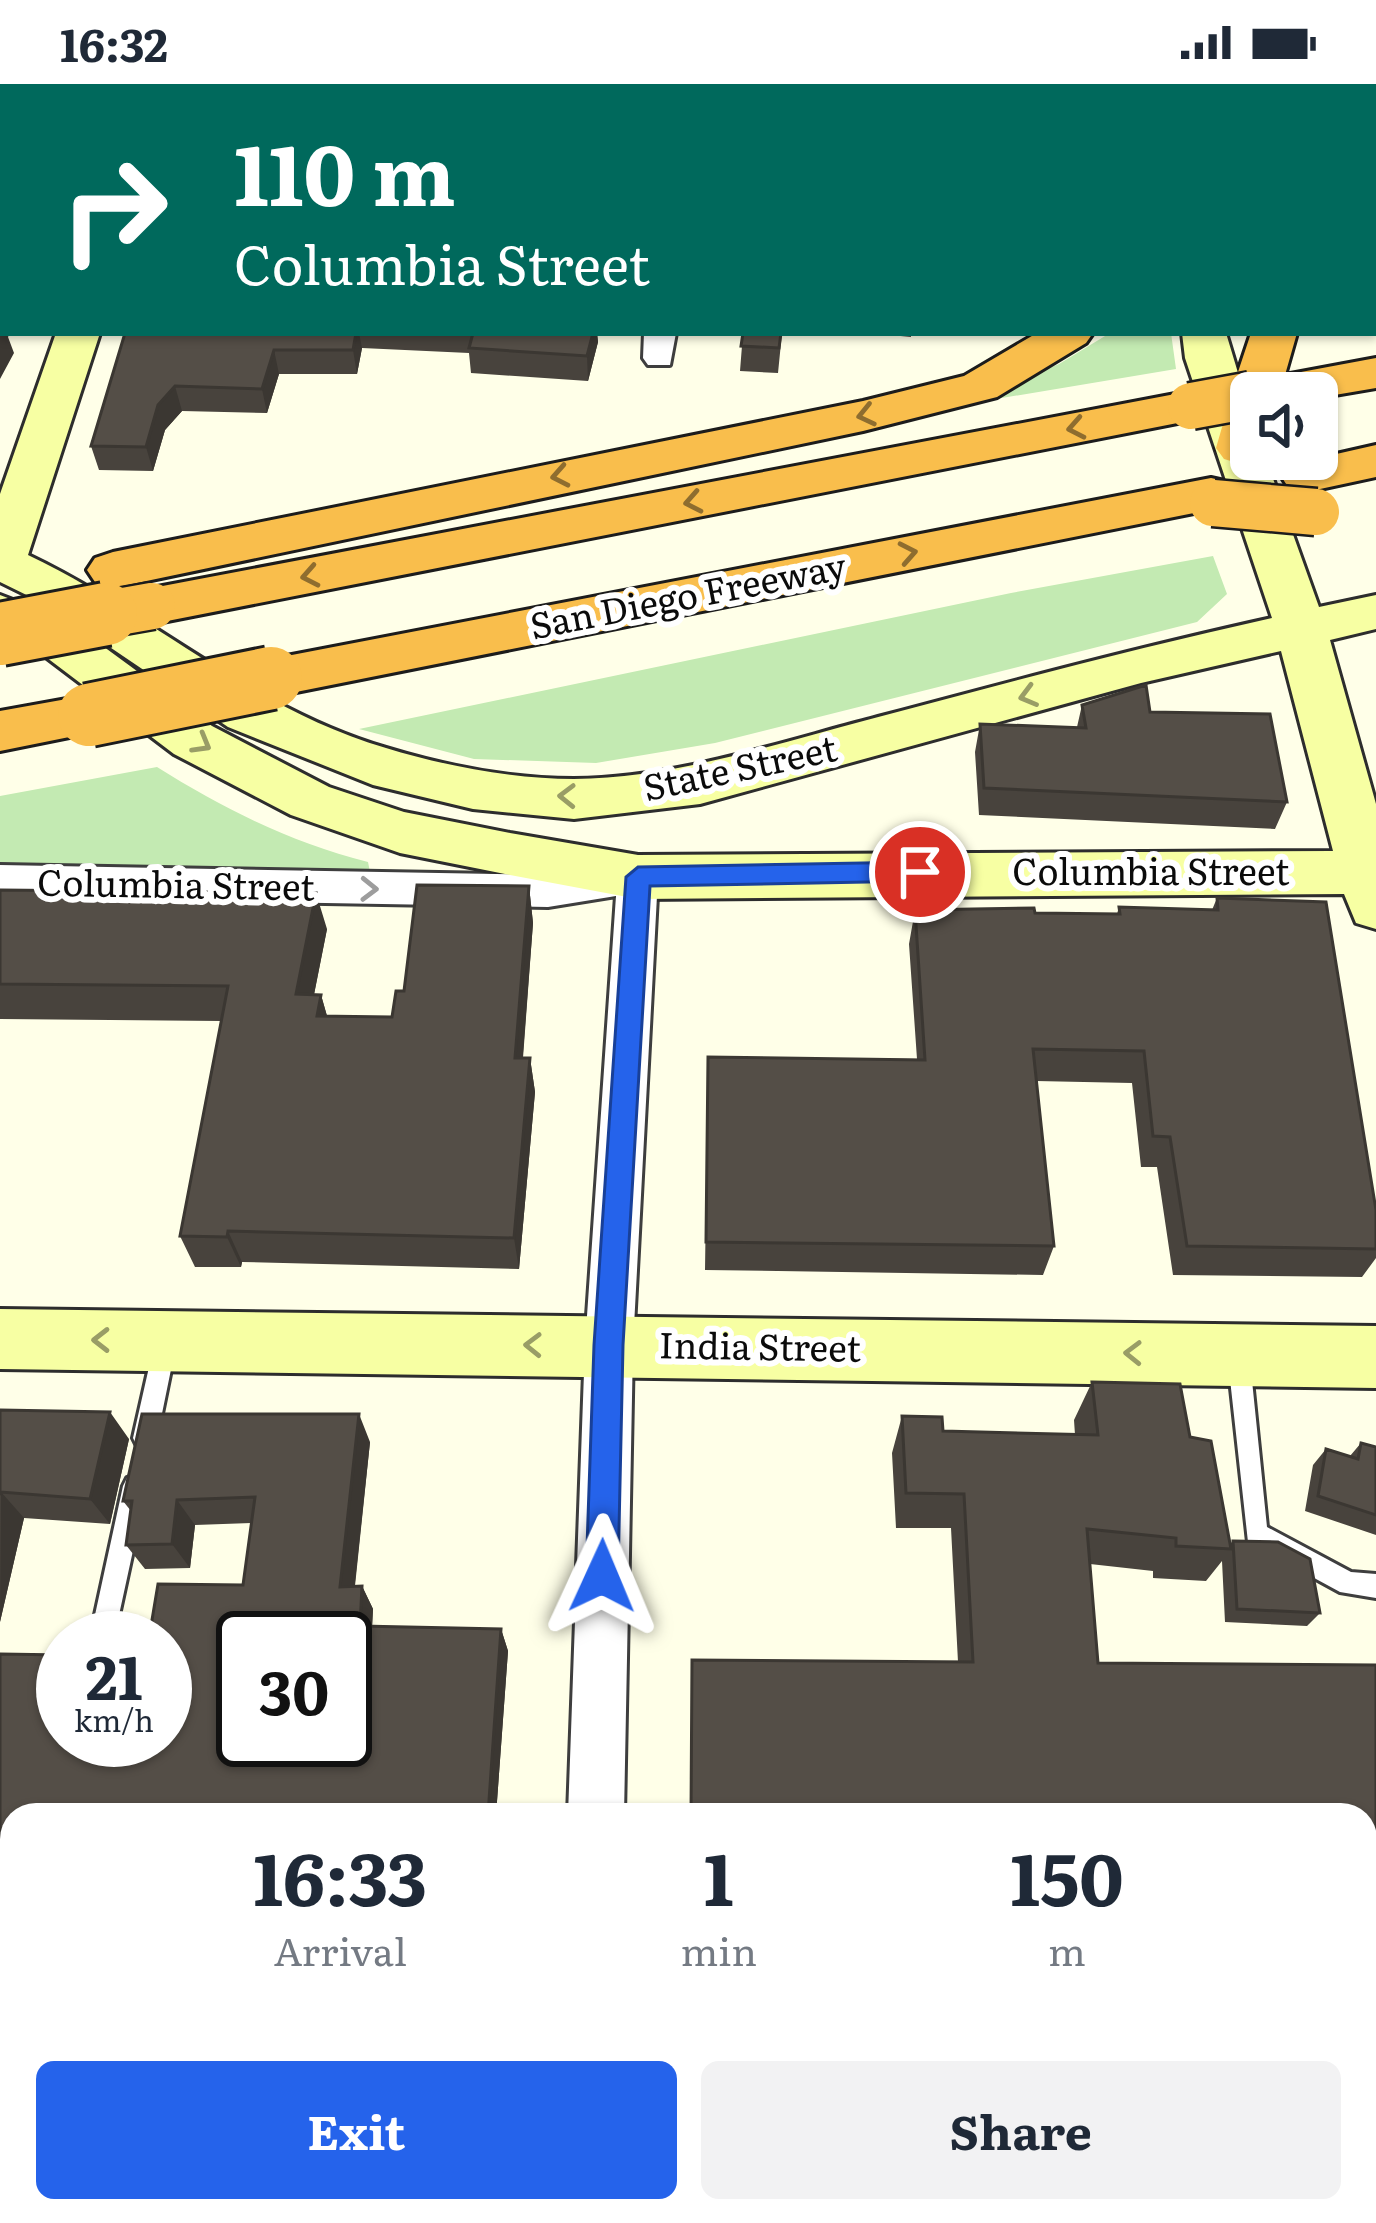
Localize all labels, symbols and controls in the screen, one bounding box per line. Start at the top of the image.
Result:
text: 16:32 [60,9,168,76]
text: 110 m [234,107,456,232]
icon: right [36,132,192,288]
text: Columbia Street [234,221,650,302]
map controls [1230,372,1338,480]
button: sound [1230,372,1338,480]
one-way arrow [857,401,877,426]
one-way arrow [1067,414,1087,440]
one-way arrow [551,462,571,488]
one-way arrow [684,488,704,514]
street label: San Diego Freeway [525,537,850,650]
one-way arrow [897,541,917,567]
one-way arrow [301,562,321,588]
one-way arrow [1019,681,1039,706]
street label: State Street [638,719,842,812]
one-way arrow [189,730,211,753]
one-way arrow [557,784,576,810]
pin [869,821,971,923]
icon: arrive [887,839,953,905]
street label: Columbia Street [1012,843,1290,896]
street label: Columbia Street [37,854,316,911]
one-way arrow [361,876,379,902]
street label: India Street [659,1316,862,1373]
one-way arrow [91,1327,109,1353]
one-way arrow [523,1332,542,1358]
one-way arrow [1123,1340,1142,1366]
position arrow [539,1513,665,1639]
speed limit sign: 30 [216,1611,372,1767]
text: 21 [85,1629,143,1718]
text: km/h [74,1697,154,1741]
text: 16:33 [253,1821,427,1928]
text: 1 [704,1821,734,1928]
text: 150 [1010,1821,1124,1928]
text: Arrival [274,1920,407,1978]
text: min [680,1920,757,1978]
text: m [1048,1920,1086,1978]
button: Exit [36,2061,677,2199]
button: Share [701,2061,1341,2199]

